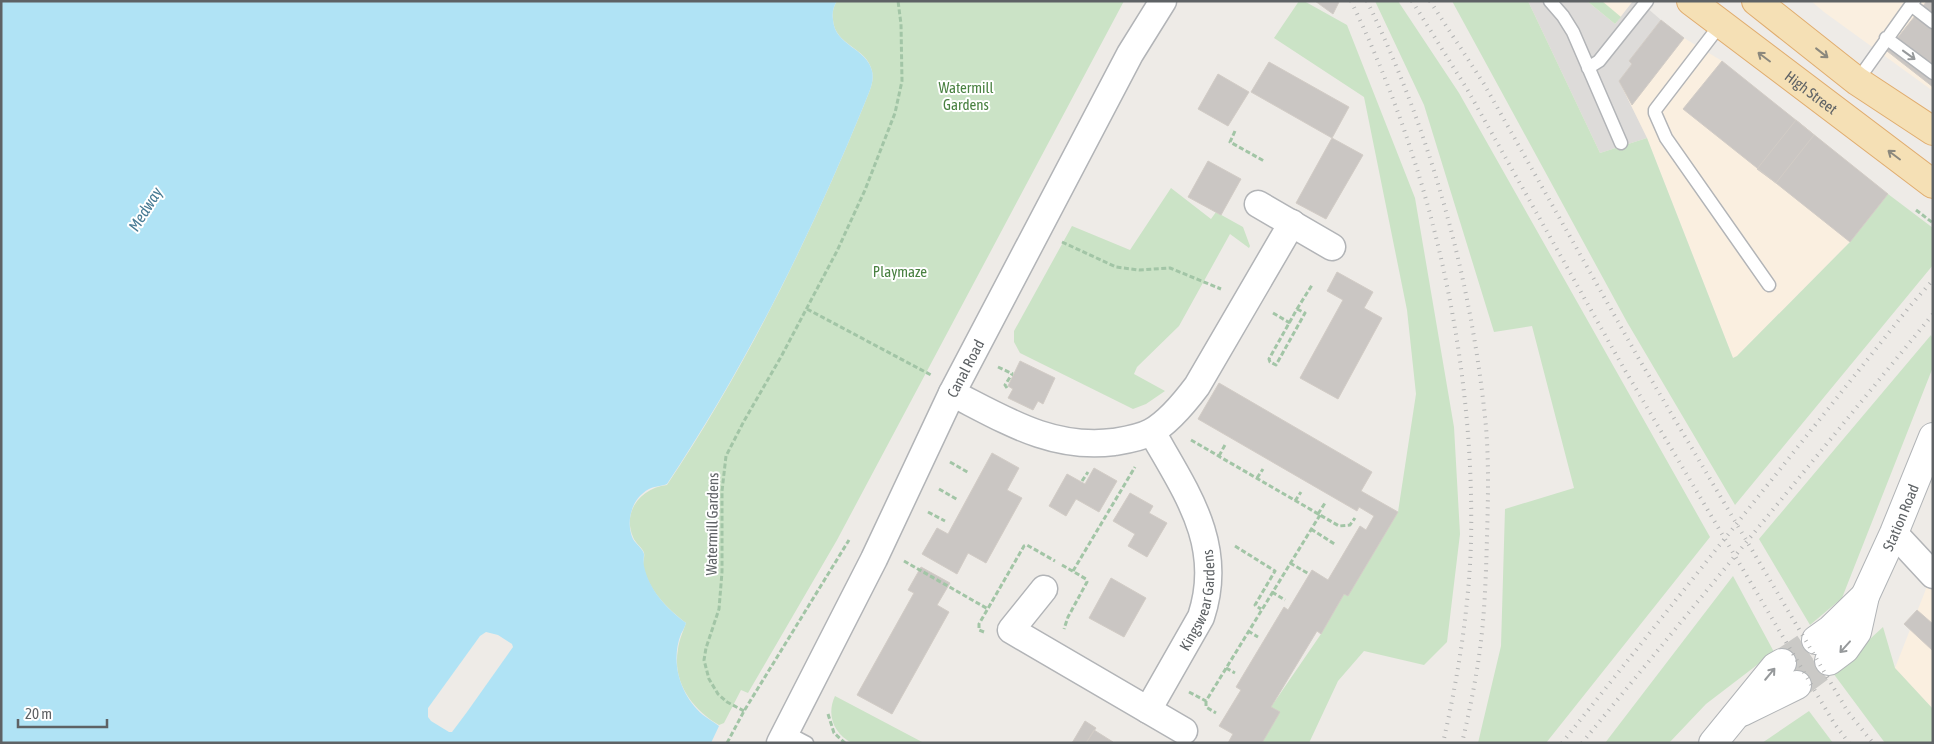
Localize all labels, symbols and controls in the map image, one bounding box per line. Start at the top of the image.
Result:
one-way arrow [1815,48,1828,59]
one-way arrow [1902,50,1916,61]
one-way arrow [1758,52,1771,63]
street label: High Street [1782,67,1841,117]
park label: Watermill Gardens [938,79,994,113]
one-way arrow [1888,149,1901,160]
water label: Medway [124,183,167,235]
park label: Playmaze [873,263,927,280]
street label: Canal Road [943,337,987,400]
street label: Watermill Gardens [703,472,721,576]
street label: Station Road [1879,481,1922,553]
street label: Kingswear Gardens [1175,549,1217,653]
one-way arrow [1839,641,1851,654]
one-way arrow [1764,668,1775,681]
scale bar [18,696,106,728]
text: 20 m [25,705,52,722]

